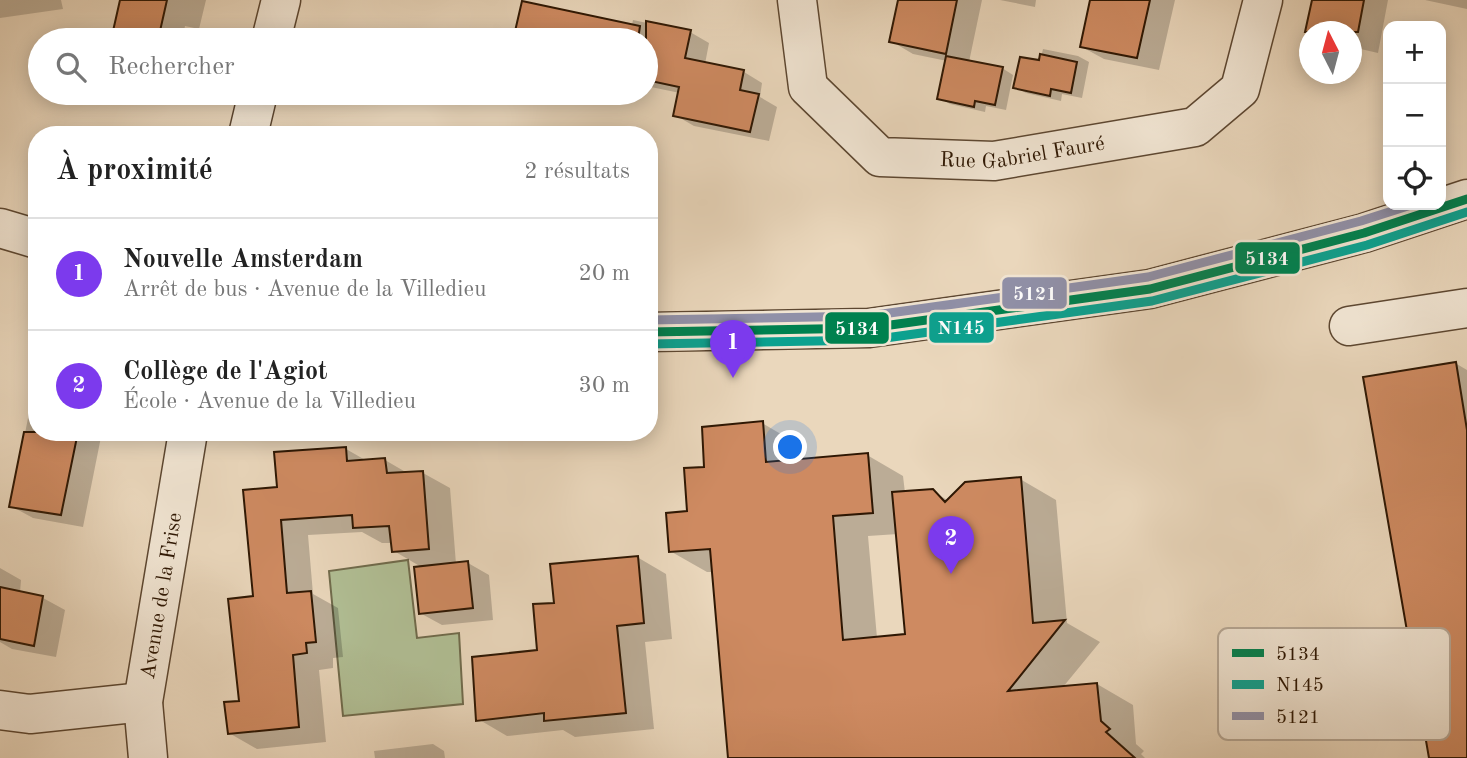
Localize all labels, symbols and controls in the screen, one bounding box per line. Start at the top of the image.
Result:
north arrow [1299,21,1362,84]
map controls [1383,21,1446,210]
button: + [1383,21,1446,84]
search box [28,28,658,105]
icon: search [52,48,90,86]
text: Rechercher [108,54,235,80]
button: − [1383,84,1446,147]
street label: Rue Gabriel Fauré [939,133,1106,173]
button: locate [1383,147,1446,210]
text: À proximité [56,156,213,186]
text: 2 résultats [524,160,630,183]
line badge: 5134 [1234,241,1301,275]
text: Nouvelle Amsterdam [123,247,363,273]
text: 5134 [1245,251,1289,270]
text: 1 [72,262,86,285]
text: 20 m [579,262,630,285]
line badge: 5121 [1001,276,1068,310]
text: Arrêt de bus · Avenue de la Villedieu [123,278,486,301]
text: 5121 [1013,286,1057,305]
line badge: 5134 [824,311,890,345]
line badge: N145 [928,311,995,344]
pin: 1 [710,320,756,378]
text: N145 [937,320,985,339]
text: 5134 [835,321,879,340]
text: Collège de l'Agiot [123,359,328,385]
text: 2 [72,374,86,397]
text: 30 m [579,374,630,397]
text: École · Avenue de la Villedieu [123,390,416,413]
your location [773,430,807,464]
street label: Avenue de la Frise [138,511,186,681]
pin: 2 [928,516,974,574]
legend [1218,628,1450,740]
text: 5134 [1276,646,1320,665]
text: N145 [1276,677,1324,696]
text: 5121 [1276,709,1320,728]

